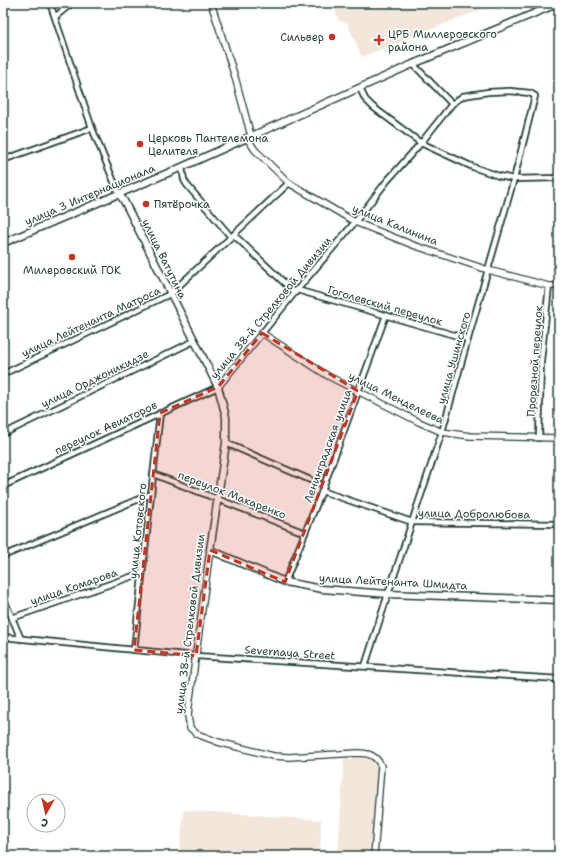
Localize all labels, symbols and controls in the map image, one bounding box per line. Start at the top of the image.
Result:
place label: ЦРБ Миллеровского района [388,27,497,55]
place label: Сильвер [280,30,324,45]
marker: Сильвер [327,32,337,42]
marker: ЦРБ Миллеровского района [373,34,385,46]
place label: Церковь Пантелемона Целителя [148,131,268,159]
marker: Церковь Пантелемона Целителя [135,139,145,149]
street label: улица 3 Интернационала [23,161,158,229]
place label: Пятёрочка [154,197,210,212]
marker: Пятёрочка [141,199,151,209]
street label: улица Калинина [350,201,440,249]
street label: улица Ватутина [138,217,190,302]
street label: улица 38-й Стрелковой Дивизии [207,234,335,382]
marker: Милеровский ГОК [67,252,77,262]
place label: Милеровский ГОК [23,263,121,278]
street label: Гоголевский переулок [326,282,444,330]
street label: улица Лейтенанта Матроса [19,283,163,361]
street label: Прорезной переулок [524,305,546,417]
street label: улица Ушинского [434,310,474,406]
street label: улица Орджоникидзе [39,346,151,412]
street label: улица Менделеева [346,368,446,428]
street label: Ленинградская улица [301,387,355,505]
street label: переулок Авиаторов [52,398,160,458]
street label: переулок Макаренко [176,467,288,523]
street label: улица Котовского [126,482,151,580]
street label: улица Добролюбова [418,506,531,522]
street label: улица 38-й Стрелковой Дивизии [172,533,208,715]
street label: улица Комарова [28,565,120,609]
street label: улица Лейтенанта Шмидта [318,571,468,593]
street label: Severnaya Street [244,642,336,664]
north arrow [26,793,66,833]
text: С [40,814,49,830]

